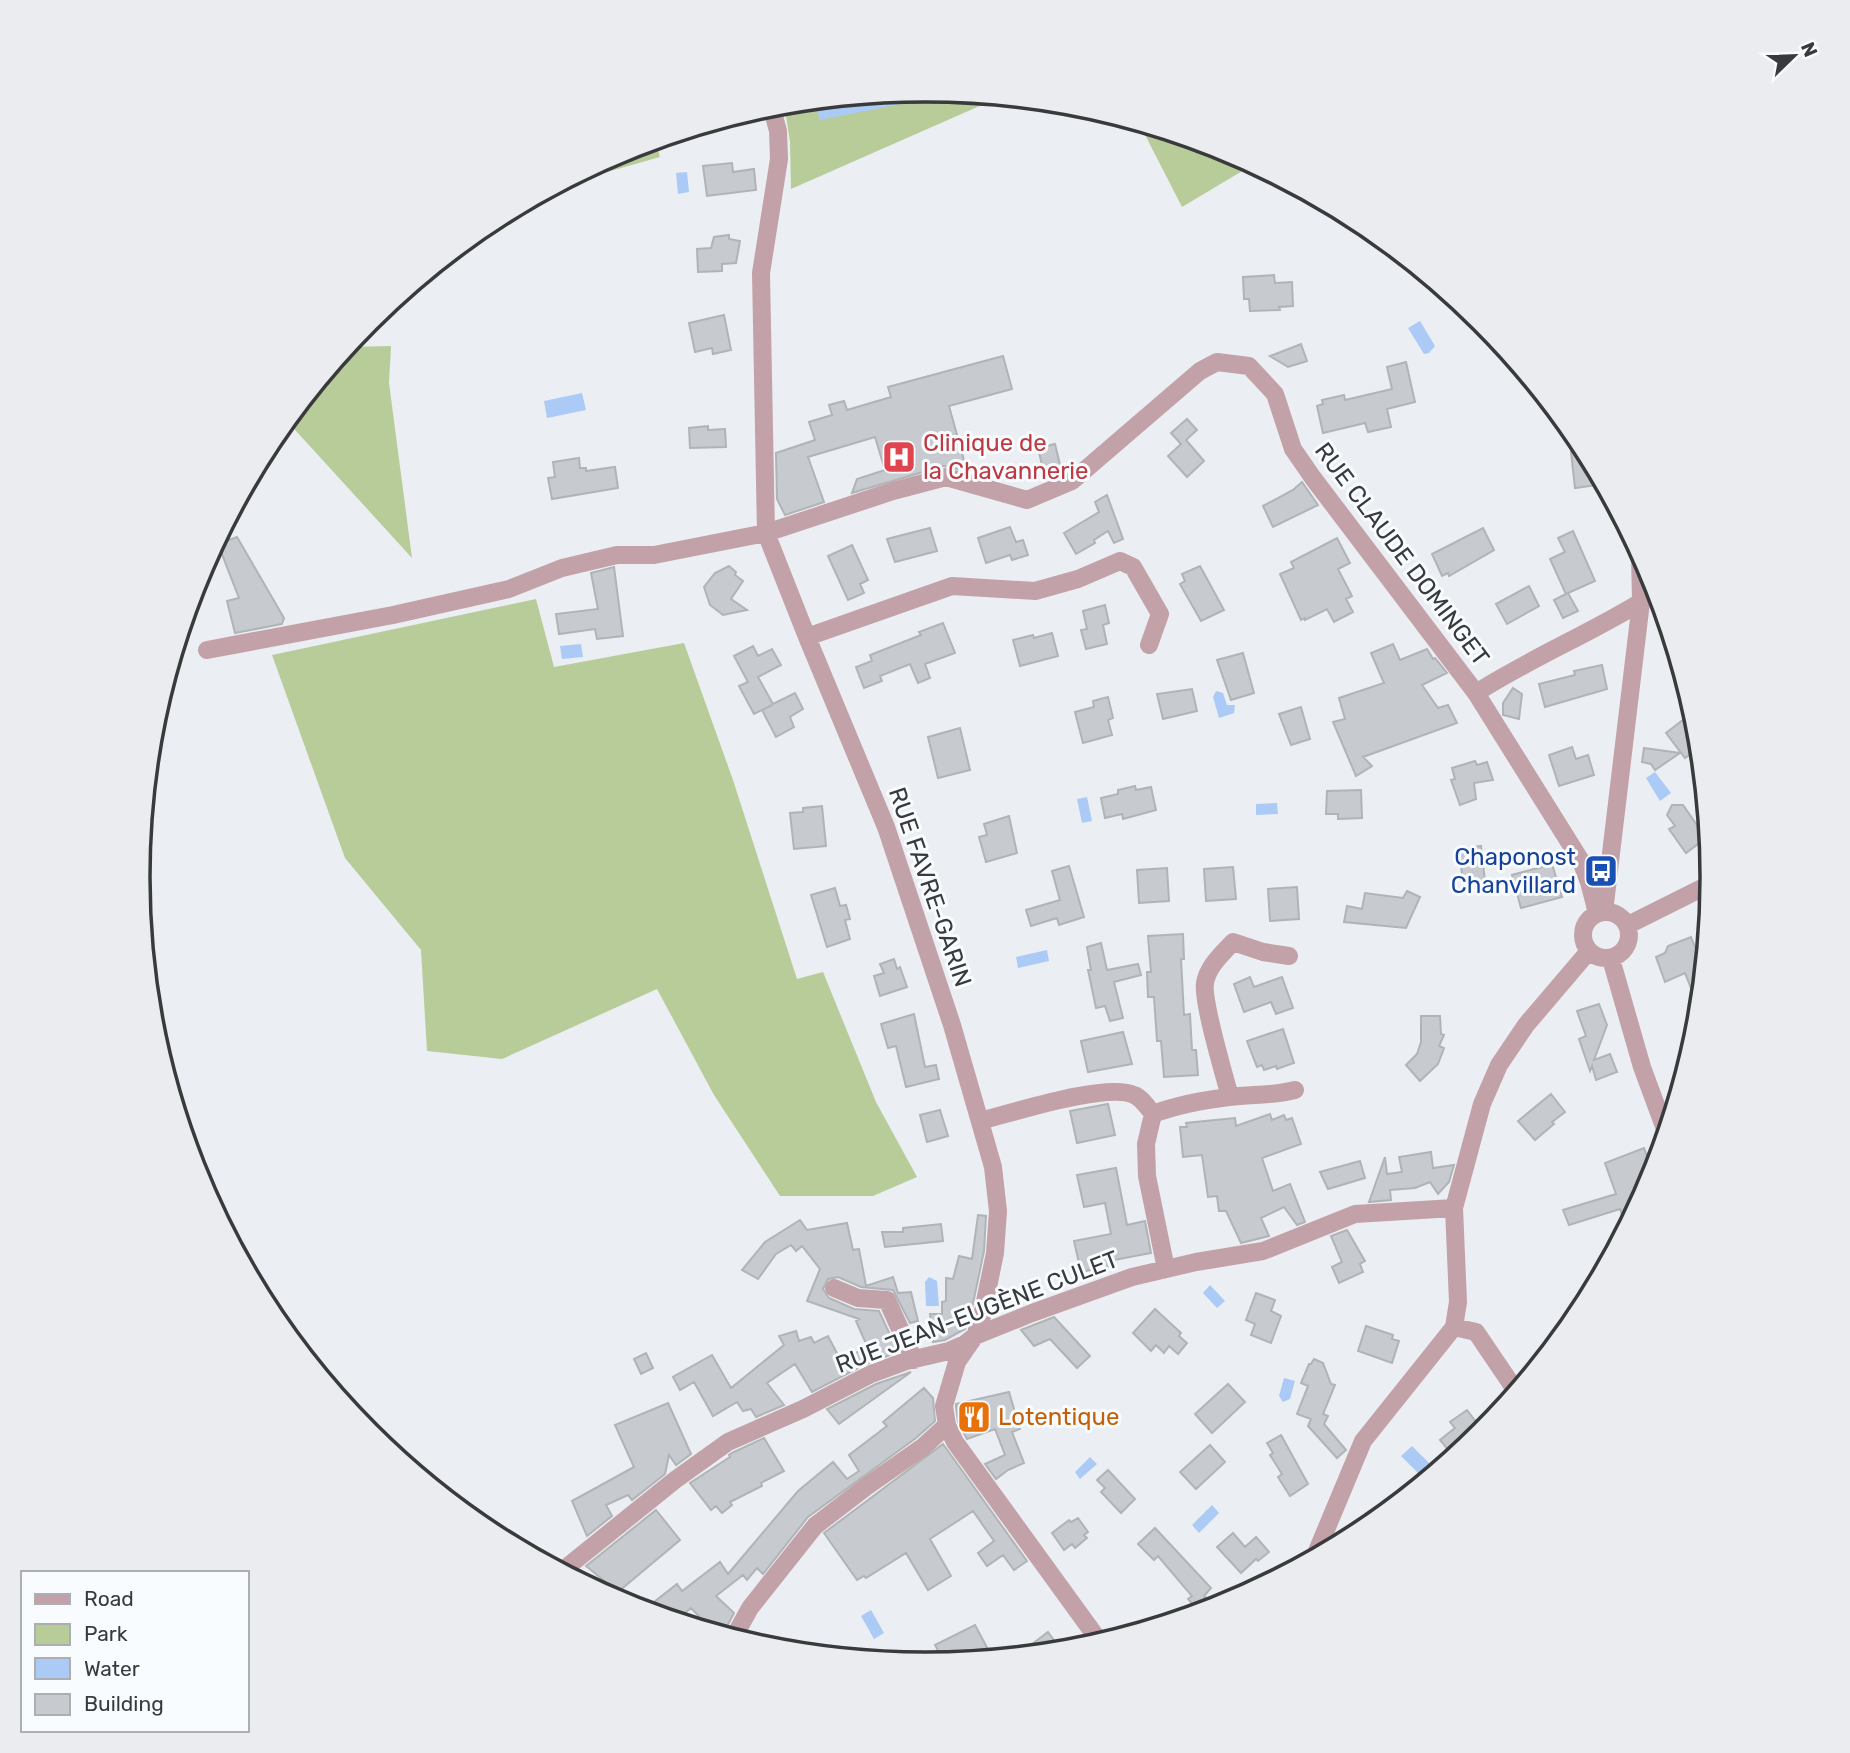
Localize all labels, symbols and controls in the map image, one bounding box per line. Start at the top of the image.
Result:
north arrow [1759,21,1829,91]
text: N [1796,39,1822,60]
place label: Clinique de la Chavannerie [923,429,1089,485]
street label: RUE CLAUDE DOMINGET [1309,437,1495,671]
hospital icon: Clinique de la Chavannerie [880,438,918,476]
street label: RUE FAVRE-GARIN [883,784,977,990]
place label: Chaponost Chanvillard [1451,843,1576,899]
bus stop icon: Chaponost Chanvillard [1582,852,1620,890]
street label: RUE JEAN-EUGÈNE CULET [832,1245,1123,1379]
restaurant icon: Lotentique [955,1398,993,1436]
place label: Lotentique [998,1403,1120,1431]
legend [21,1571,248,1732]
text: Road [84,1586,134,1611]
text: Park [84,1621,128,1646]
text: Water [84,1656,140,1681]
text: Building [84,1691,164,1716]

